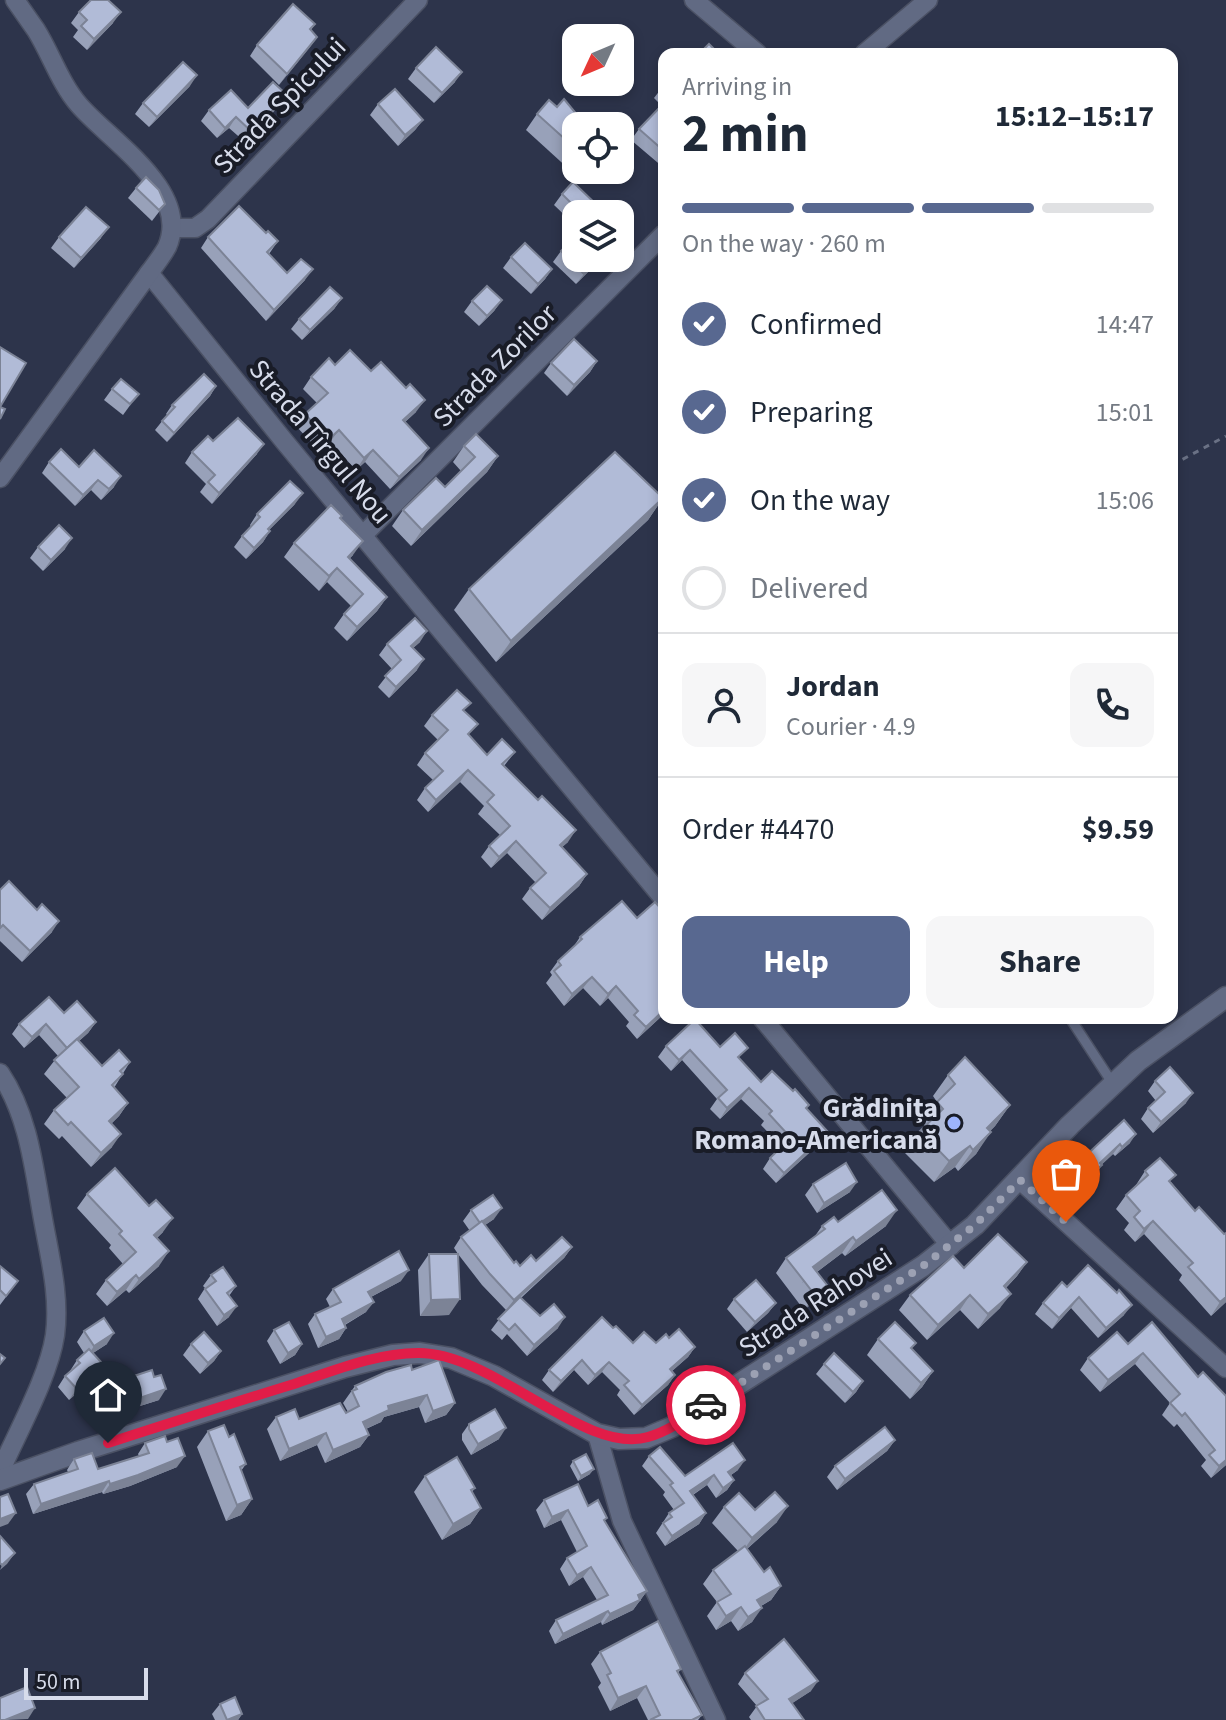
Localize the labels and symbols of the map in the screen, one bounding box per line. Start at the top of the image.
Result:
north arrow [562,24,634,96]
street label: Strada Spicului [204,28,356,183]
street label: Strada Zorilor [424,295,566,437]
street label: Strada Tîrgul Nou [239,351,401,533]
place label: Grădinița Romano-Americană [694,1088,938,1160]
marker: Grădinița Romano-Americană [945,1114,963,1132]
pin [1032,1140,1100,1222]
street label: Strada Rahovei [731,1238,900,1368]
pin [74,1361,142,1443]
courier [666,1365,746,1445]
scale bar [24,1664,148,1700]

